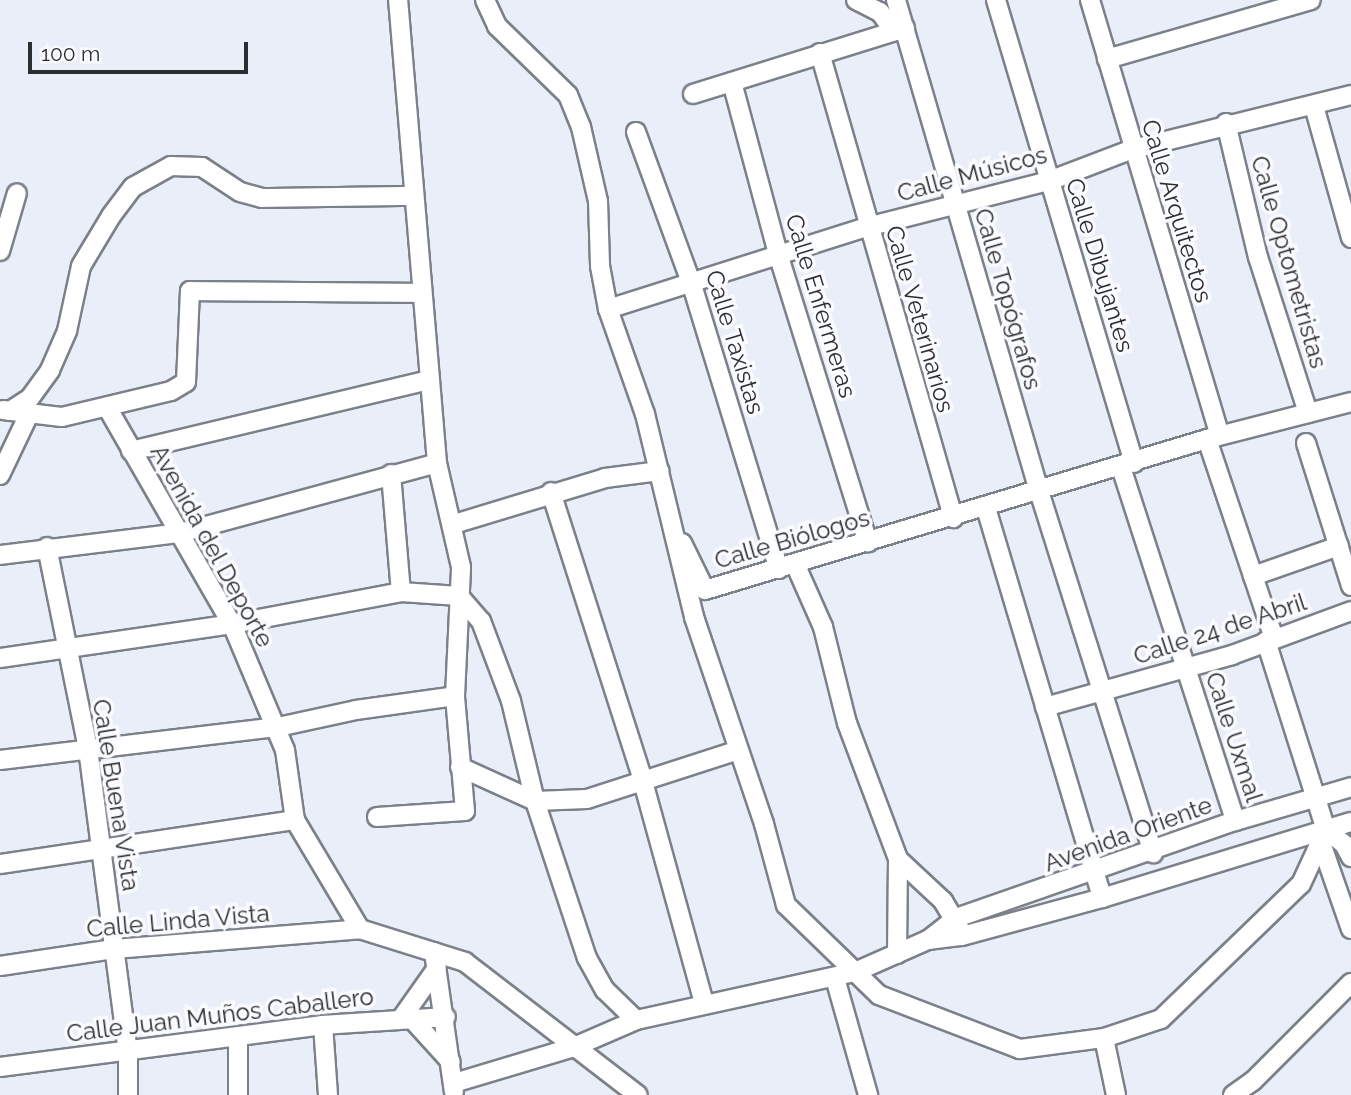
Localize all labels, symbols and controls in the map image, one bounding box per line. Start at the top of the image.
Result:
scale bar [32,28,252,72]
text: 100 m [41,41,100,66]
street label: Calle Arquitectos [1135,116,1219,306]
street label: Calle Músicos [894,140,1050,208]
street label: Calle Optometristas [1245,153,1333,371]
street label: Calle Dibujantes [1060,175,1140,355]
street label: Calle Topógrafos [968,205,1048,393]
street label: Calle Enfermeras [779,211,863,401]
street label: Calle Veterinarios [879,222,961,416]
street label: Calle Taxistas [699,266,771,418]
street label: Avenida del Deporte [144,439,280,653]
street label: Calle Biólogos [711,503,873,575]
street label: Calle 24 de Abril [1130,587,1310,671]
street label: Calle Uxmal [1199,669,1269,805]
street label: Calle Buena Vista [87,697,145,893]
street label: Avenida Oriente [1040,790,1216,878]
street label: Calle Linda Vista [85,899,271,943]
street label: Calle Juan Muños Caballero [64,982,376,1048]

